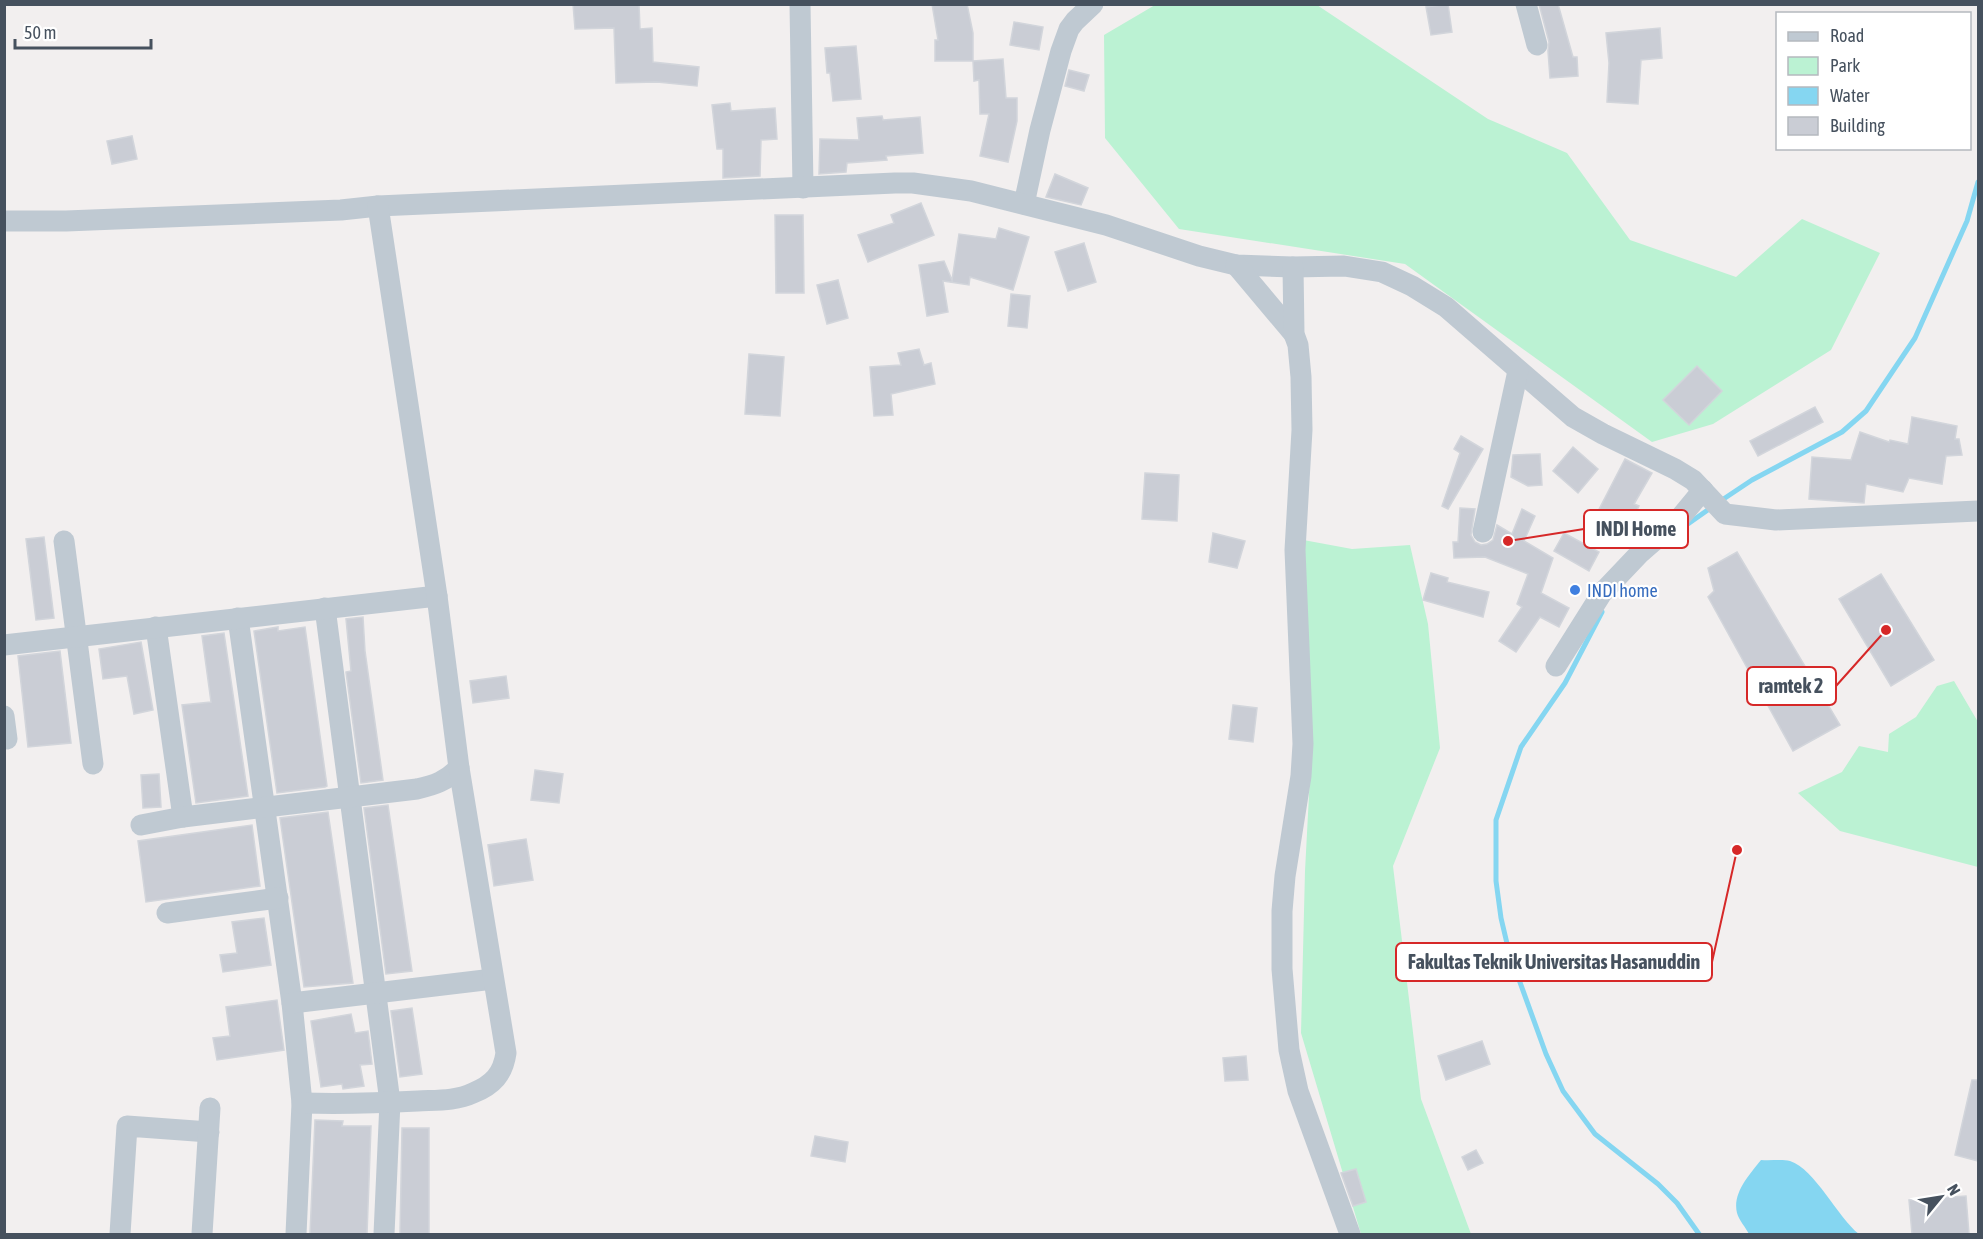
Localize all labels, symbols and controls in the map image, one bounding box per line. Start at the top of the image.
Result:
scale bar [15,12,152,50]
legend [1776,12,1971,150]
text: 50 m [24,22,56,43]
text: Road [1830,25,1864,46]
text: Park [1830,55,1860,76]
text: Water [1830,85,1870,106]
text: Building [1830,115,1885,136]
callout: INDI Home [1584,510,1688,548]
text: INDI Home [1596,517,1676,540]
place label: INDI home [1587,580,1658,601]
marker: INDI home [1568,583,1582,597]
callout: ramtek 2 [1747,667,1836,705]
text: ramtek 2 [1759,674,1823,697]
callout: Fakultas Teknik Universitas Hasanuddin [1396,943,1712,981]
text: Fakultas Teknik Universitas Hasanuddin [1408,950,1700,973]
north arrow [1911,1167,1971,1227]
text: N [1944,1181,1964,1198]

